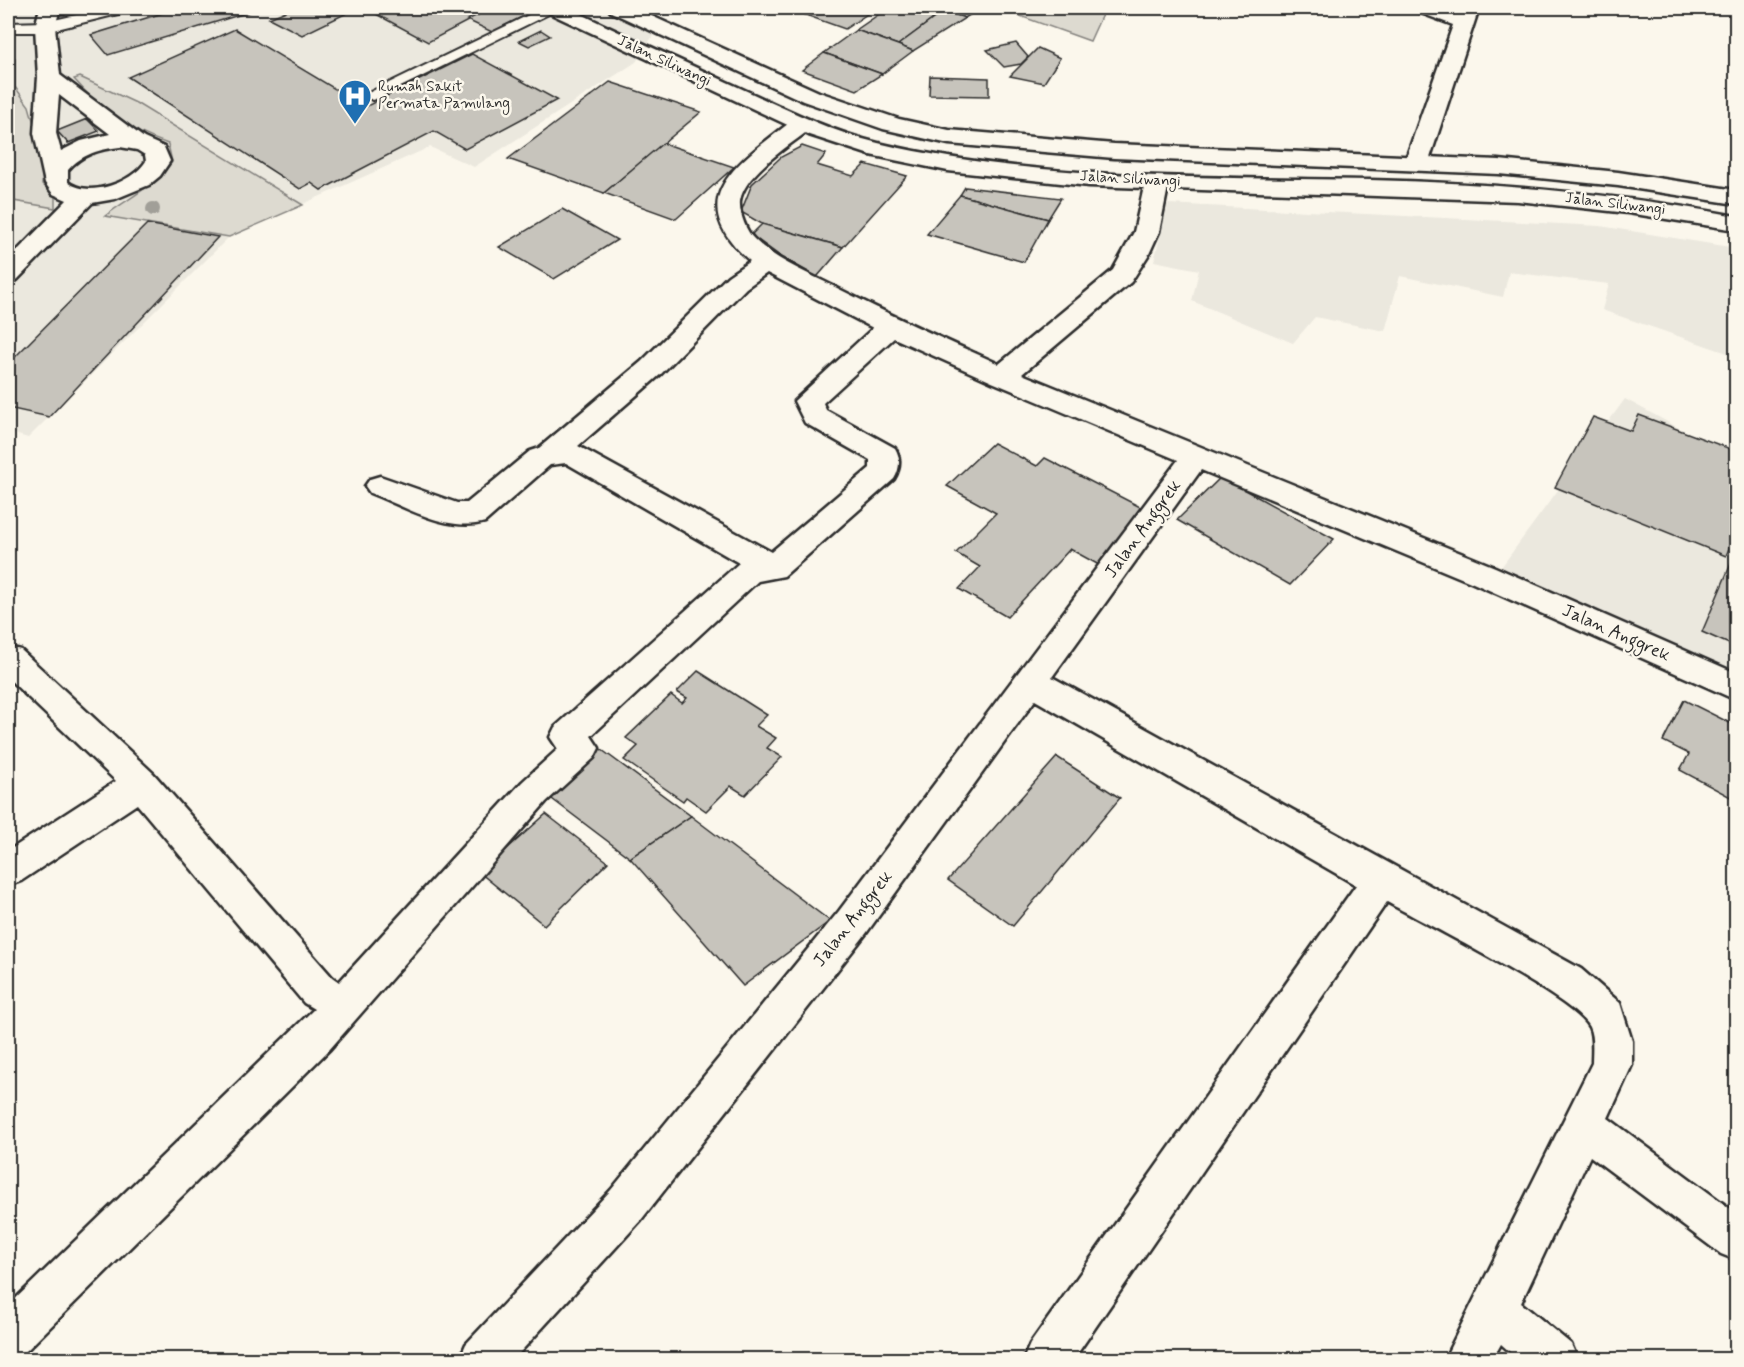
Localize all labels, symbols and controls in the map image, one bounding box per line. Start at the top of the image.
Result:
street label: Jalan Siliwangi [614,31,714,92]
place label: Rumah Sakit Permata Pamulang [378,77,510,115]
hospital icon: Rumah Sakit Permata Pamulang [337,78,373,125]
street label: Jalan Siliwangi [1079,166,1181,193]
street label: Jalan Siliwangi [1564,188,1666,221]
street label: Jalan Anggrek [1099,475,1188,584]
street label: Jalan Anggrek [1557,598,1674,669]
street label: Jalan Anggrek [808,866,900,973]

